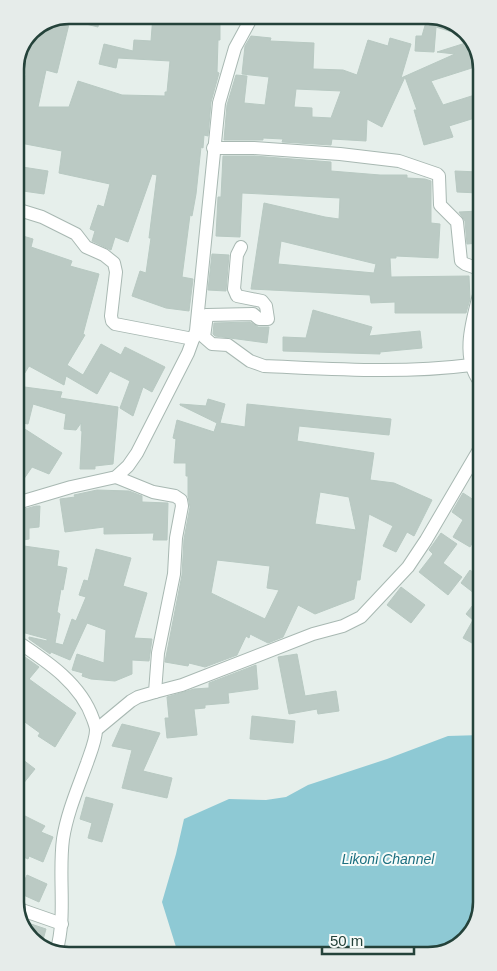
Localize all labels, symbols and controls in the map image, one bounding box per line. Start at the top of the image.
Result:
water label: Likoni Channel [342,851,435,867]
scale bar [322,924,414,956]
text: 50 m [330,932,363,949]

